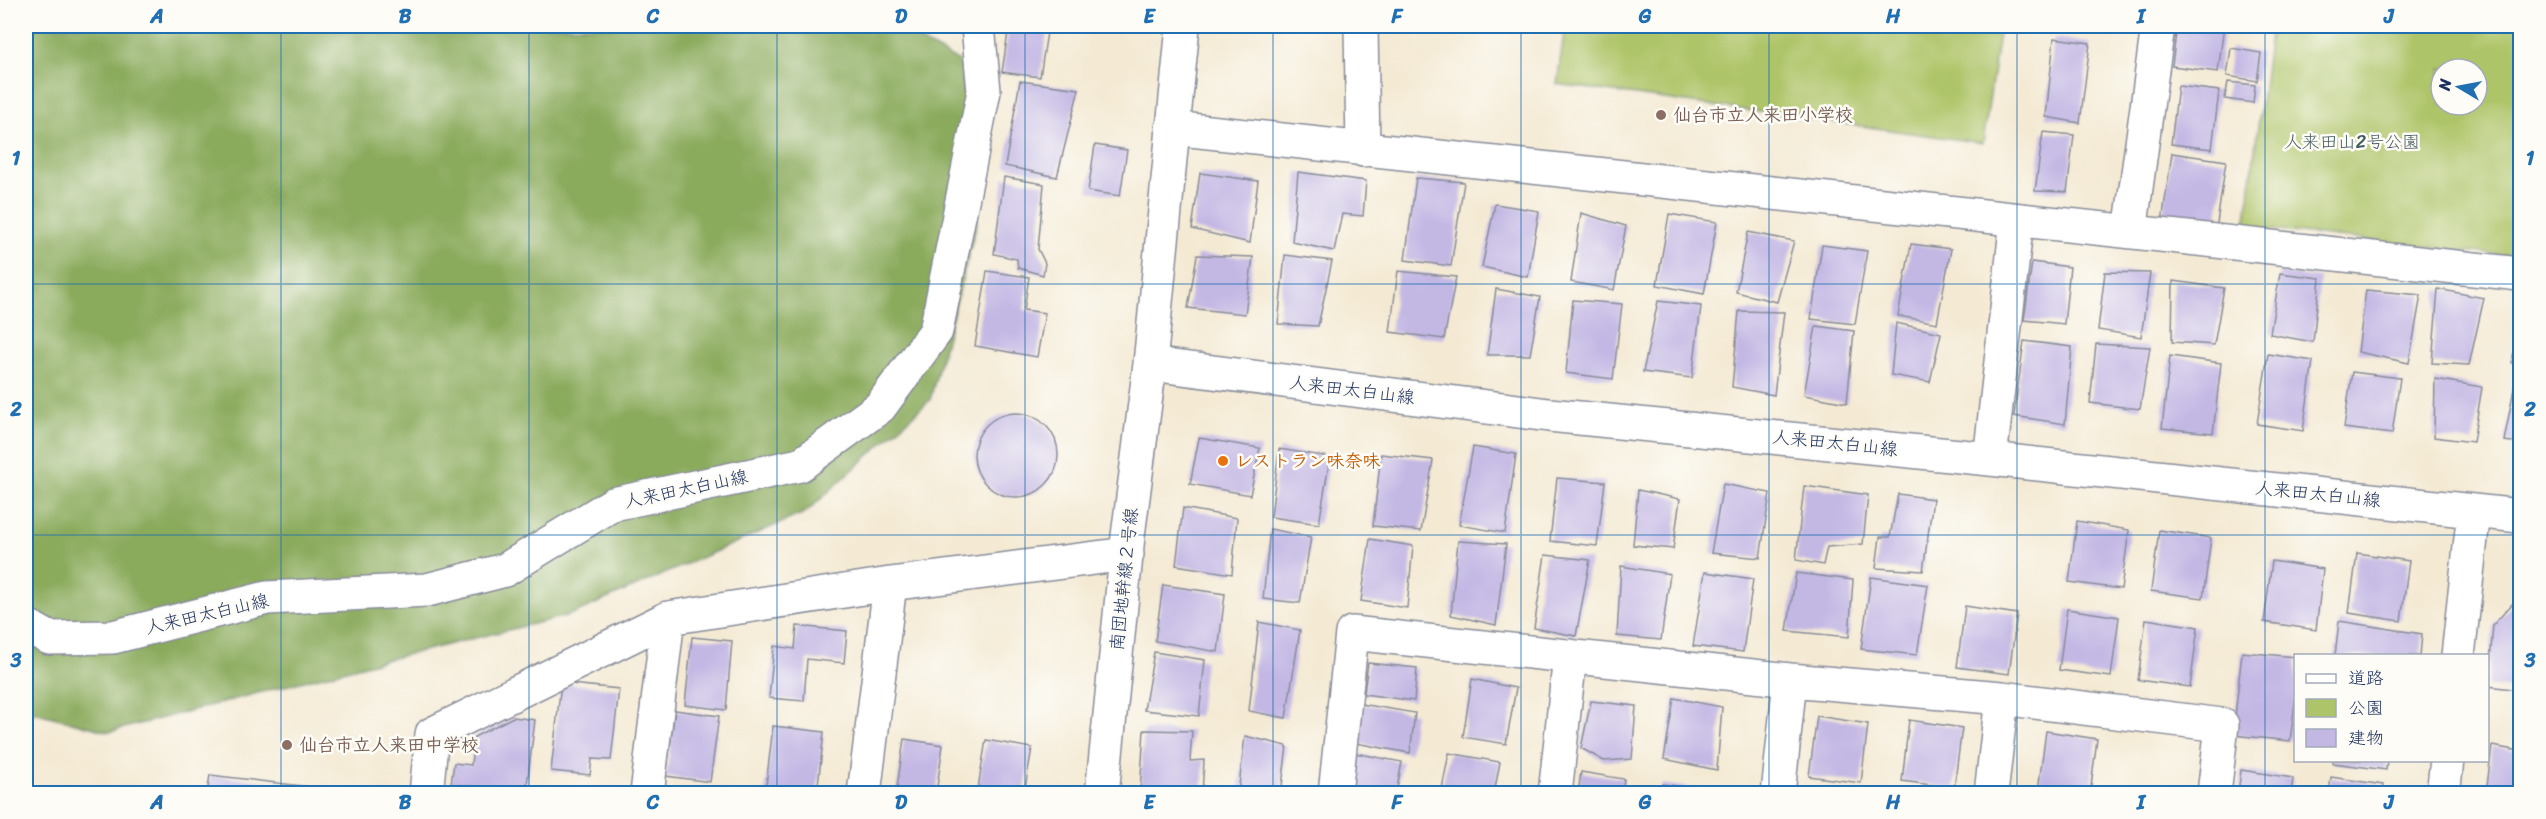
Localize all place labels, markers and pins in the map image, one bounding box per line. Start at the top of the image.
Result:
place label: 仙台市立人来田小学校 [1673,99,1853,131]
marker: 仙台市立人来田小学校 [1654,108,1668,122]
place label: レストラン味奈味 [1235,445,1380,477]
marker: レストラン味奈味 [1216,454,1230,468]
place label: 仙台市立人来田中学校 [299,729,479,761]
marker: 仙台市立人来田中学校 [280,738,294,752]

